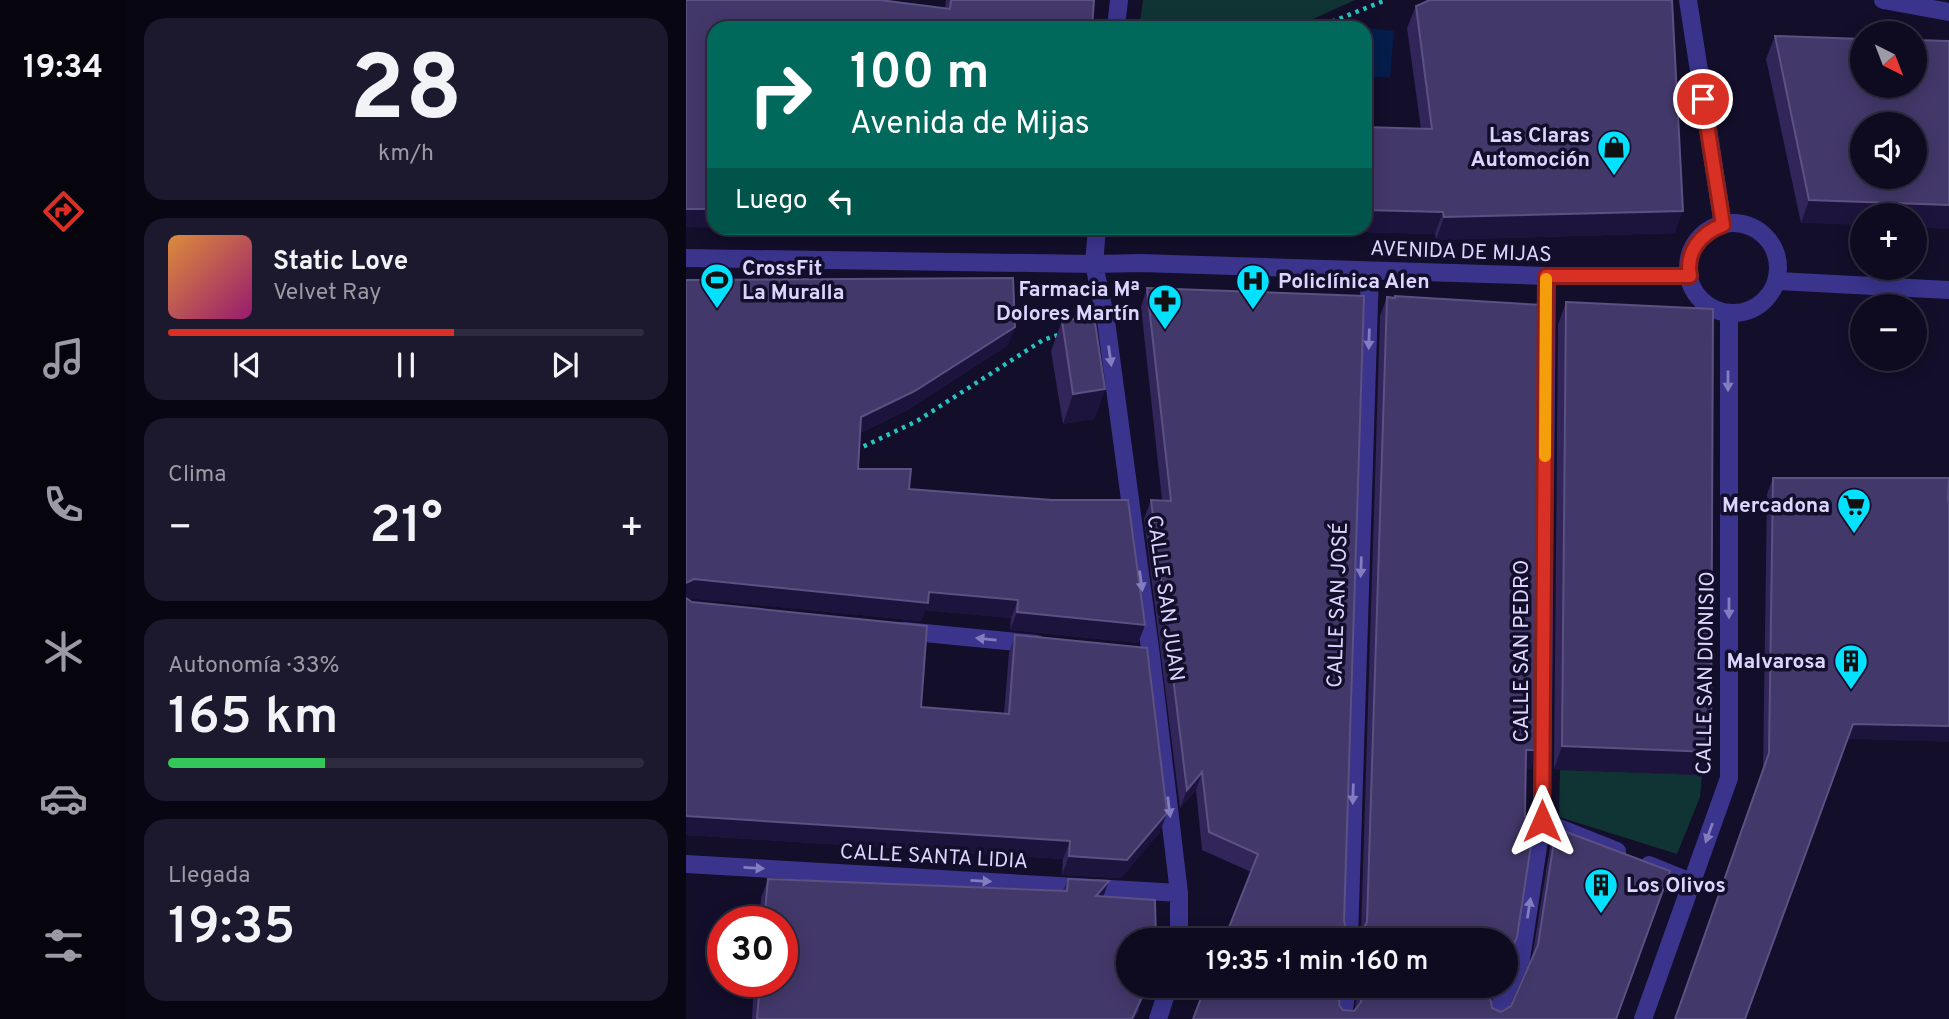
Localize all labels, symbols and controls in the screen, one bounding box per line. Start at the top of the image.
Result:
north arrow [1850,21,1927,98]
map controls [1850,21,1927,371]
text: 28 [350,37,462,152]
text: 100 m [850,44,989,106]
text: 19:34 [23,49,103,89]
icon: right [735,49,826,140]
pin [1673,69,1733,129]
icon: arrive [1684,80,1722,118]
text: Avenida de Mijas [850,105,1090,145]
button: sound [1850,112,1927,189]
place label: Las Claras Automoción [1470,123,1590,174]
shop icon: Las Claras Automoción [1595,128,1633,177]
text: km/h [378,140,434,169]
icon: left [822,182,860,220]
text: Luego [735,185,808,218]
icon: directions [39,187,88,236]
button: + [1850,203,1927,280]
street label: AVENIDA DE MIJAS [1370,236,1552,269]
text: Static Love [273,246,408,279]
place label: CrossFit La Muralla [742,256,844,307]
sports icon: CrossFit La Muralla [698,261,736,310]
hospital icon: Policlínica Alen [1234,262,1272,311]
place label: Policlínica Alen [1278,269,1430,296]
place label: Farmacia Mª Dolores Martín [996,277,1140,328]
text: Velvet Ray [273,279,381,308]
pharmacy icon: Farmacia Mª Dolores Martín [1146,282,1184,331]
button: − [1850,294,1927,371]
one-way arrow [1363,329,1374,351]
icon: music [39,334,88,383]
one-way arrow [1105,345,1116,367]
icon: previous [228,346,266,384]
icon: pause [387,346,425,384]
icon: next [546,346,584,384]
one-way arrow [1722,370,1734,392]
text: Clima [168,461,226,490]
icon: phone [39,480,88,529]
supermarket icon: Mercadona [1835,486,1873,535]
place label: Mercadona [1722,493,1830,520]
text: 21° [369,495,443,561]
text: − [168,505,193,554]
text: + [619,505,644,554]
street label: CALLE SAN JUAN [1139,513,1190,683]
street label: CALLE SAN JOSÉ [1321,522,1355,688]
one-way arrow [1355,556,1367,578]
street label: CALLE SAN PEDRO [1509,560,1536,742]
one-way arrow [1136,570,1147,592]
street label: CALLE SAN DIONISIO [1691,571,1722,775]
one-way arrow [1723,598,1735,620]
icon: climate [39,627,88,676]
one-way arrow [975,633,997,644]
building icon: Malvarosa [1832,642,1870,691]
place label: Malvarosa [1726,649,1826,676]
text: Autonomía · 33% [168,652,340,681]
text: 165 km [168,686,338,752]
icon: car [39,774,88,823]
one-way arrow [1348,783,1359,805]
position arrow [1505,784,1579,858]
one-way arrow [1164,796,1175,818]
one-way arrow [1703,822,1714,843]
street label: CALLE SANTA LIDIA [839,839,1029,876]
text: Llegada [168,862,250,891]
one-way arrow [743,863,765,874]
building icon: Los Olivos [1582,866,1620,915]
place label: Los Olivos [1626,873,1726,900]
one-way arrow [970,876,992,887]
text: 19:35 [168,896,295,962]
one-way arrow [1523,897,1534,919]
speed limit sign: 30 [707,906,798,997]
icon: filters [39,921,88,970]
text: 19:35 · 1 min · 160 m [1206,946,1428,979]

